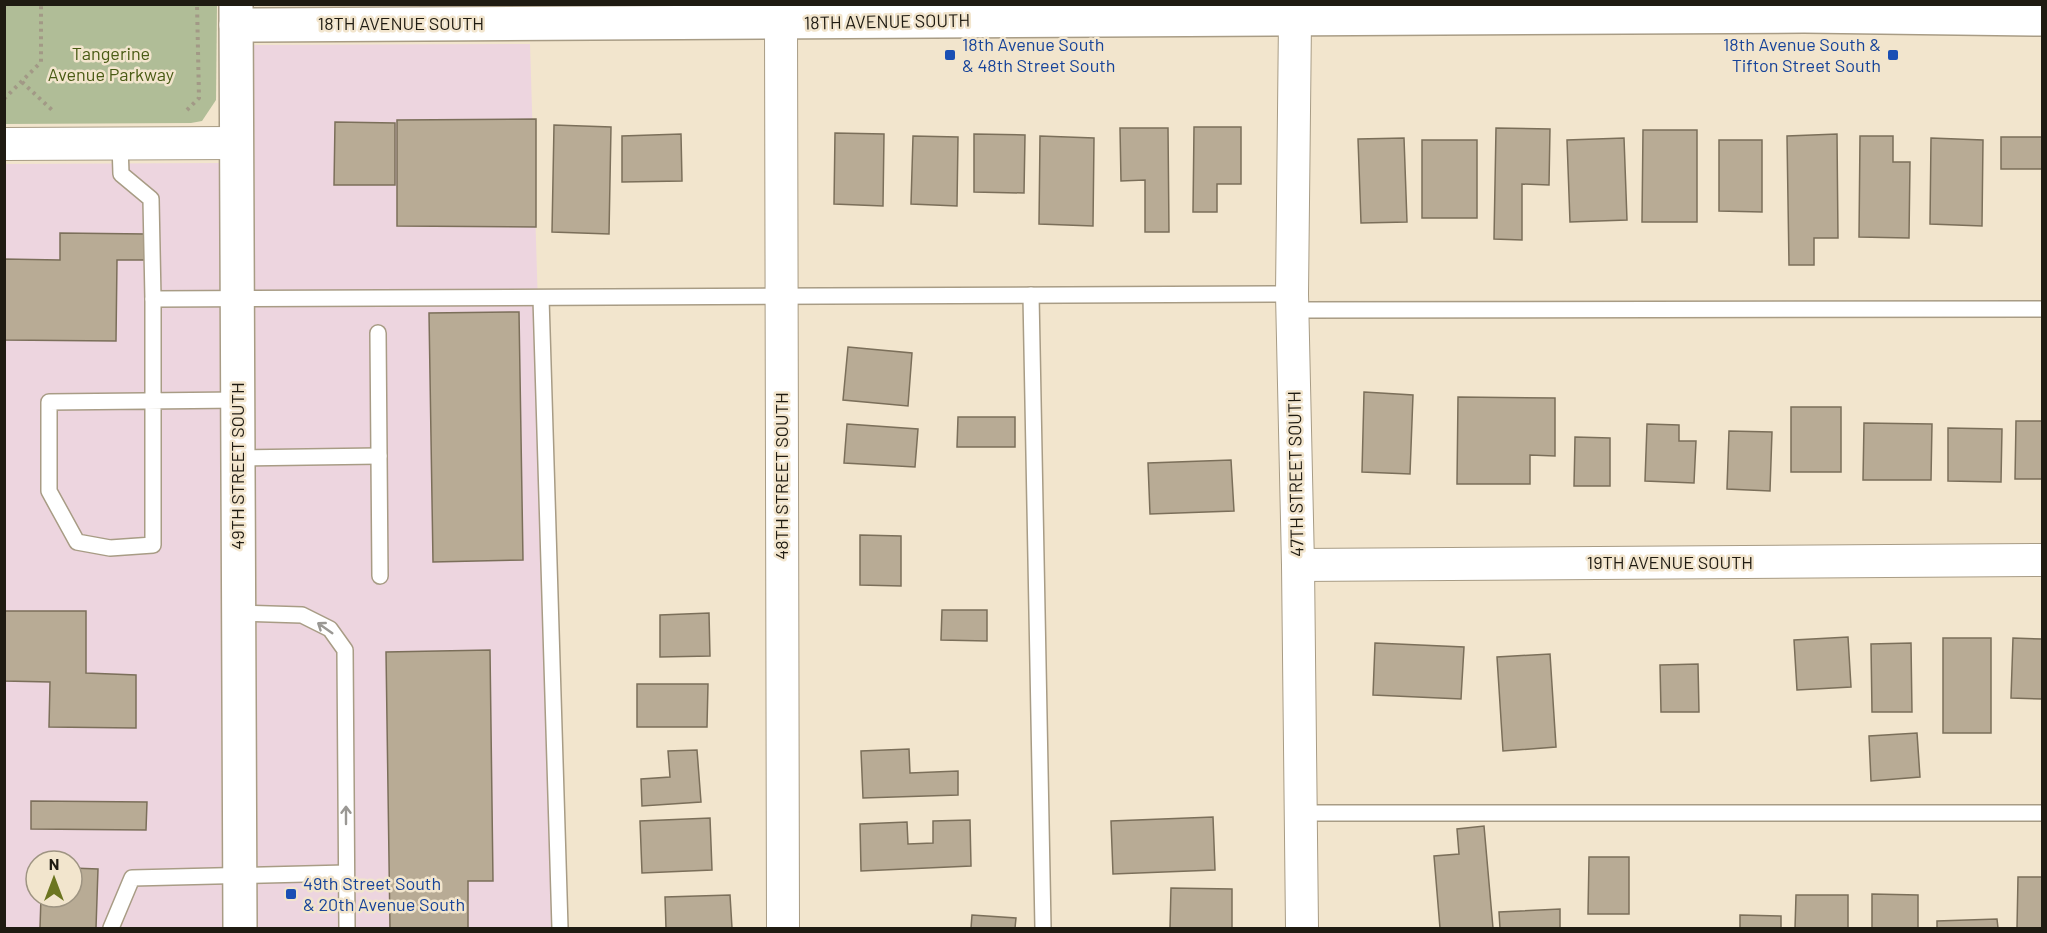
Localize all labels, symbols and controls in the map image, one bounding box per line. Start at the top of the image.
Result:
street label: 18TH AVENUE SOUTH [804,9,970,33]
street label: 18TH AVENUE SOUTH [318,12,484,34]
place label: 18th Avenue South & 48th Street South [962,33,1116,76]
place label: 18th Avenue South & Tifton Street South [1723,33,1881,76]
park label: Tangerine Avenue Parkway [48,42,174,85]
marker: 18th Avenue South & 48th Street South [943,48,957,62]
marker: 18th Avenue South & Tifton Street South [1886,48,1900,62]
street label: 49TH STREET SOUTH [226,382,248,550]
street label: 47TH STREET SOUTH [1283,391,1307,557]
street label: 48TH STREET SOUTH [770,392,792,560]
street label: 19TH AVENUE SOUTH [1587,551,1753,573]
one-way arrow [318,622,334,634]
one-way arrow [340,805,352,825]
north arrow [24,849,84,909]
text: N [49,854,59,873]
place label: 49th Street South & 20th Avenue South [303,872,465,915]
marker: 49th Street South & 20th Avenue South [284,887,298,901]

